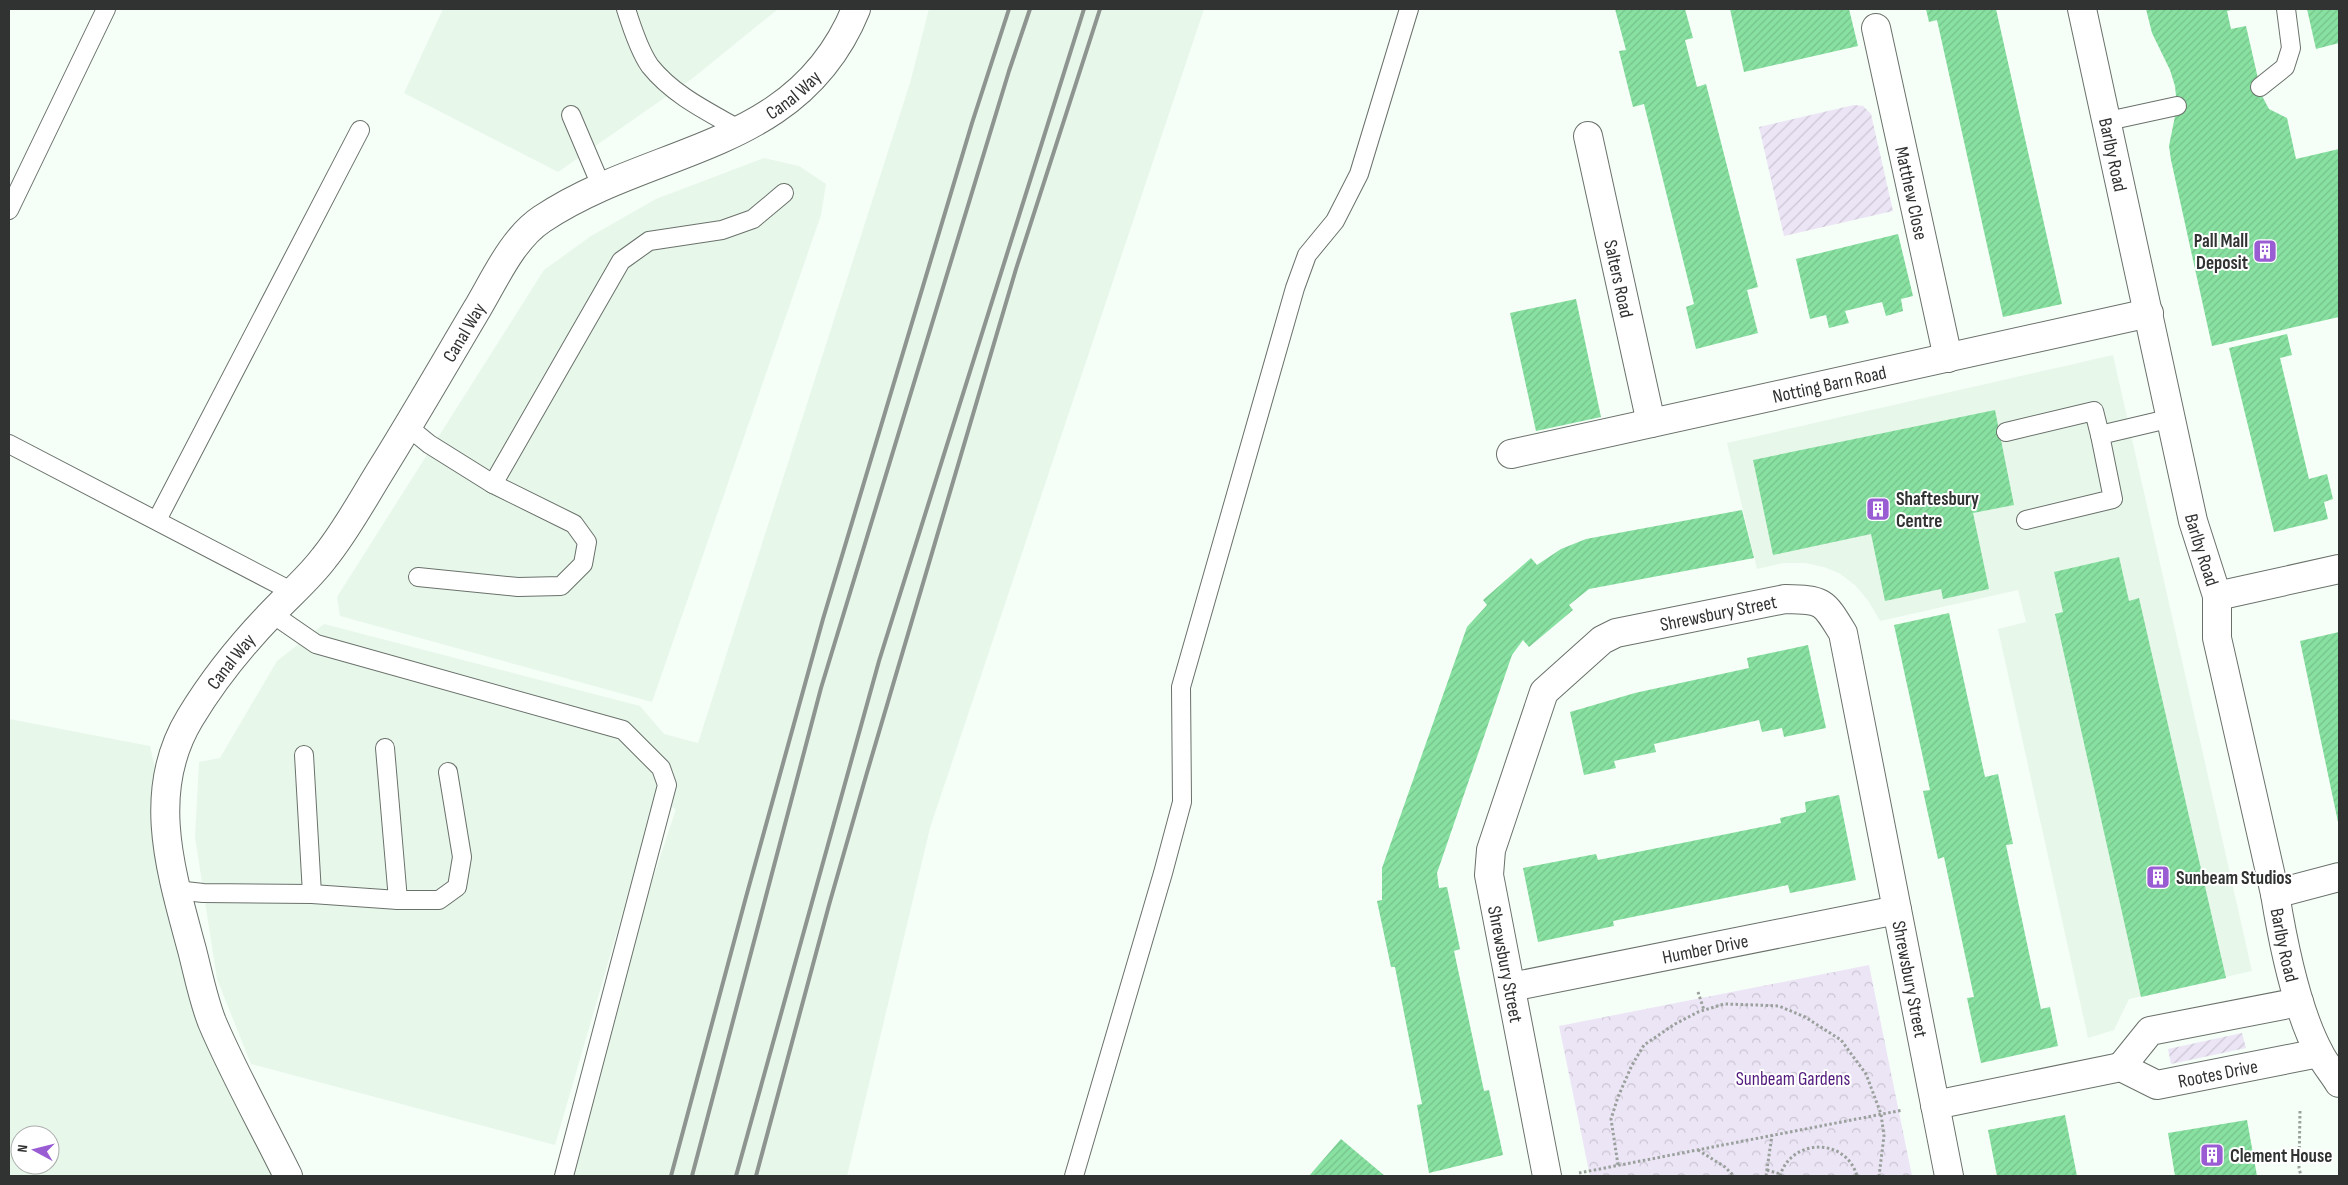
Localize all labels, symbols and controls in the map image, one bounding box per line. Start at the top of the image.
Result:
street label: Canal Way [762,66,827,125]
street label: Barlby Road [2093,116,2131,194]
street label: Matthew Close [1889,145,1932,242]
place label: Pall Mall Deposit [2194,230,2248,275]
street label: Salters Road [1598,238,1638,320]
building icon: Pall Mall Deposit [2252,238,2278,264]
street label: Canal Way [438,298,491,366]
street label: Notting Barn Road [1771,361,1889,409]
place label: Shaftesbury Centre [1896,488,1979,533]
building icon: Shaftesbury Centre [1865,496,1891,522]
street label: Barlby Road [2179,512,2223,589]
street label: Shrewsbury Street [1658,591,1779,637]
street label: Canal Way [203,629,261,694]
building icon: Sunbeam Studios [2145,864,2171,890]
place label: Sunbeam Studios [2176,867,2292,890]
street label: Shrewsbury Street [1482,904,1527,1025]
street label: Barlby Road [2265,907,2303,985]
street label: Shrewsbury Street [1886,919,1932,1040]
street label: Humber Drive [1661,930,1750,970]
street label: Rootes Drive [2176,1055,2260,1094]
park label: Sunbeam Gardens [1736,1068,1850,1091]
north arrow [10,1125,60,1175]
building icon: Clement House [2199,1142,2225,1168]
text: N [14,1144,31,1153]
place label: Clement House [2230,1145,2332,1168]

